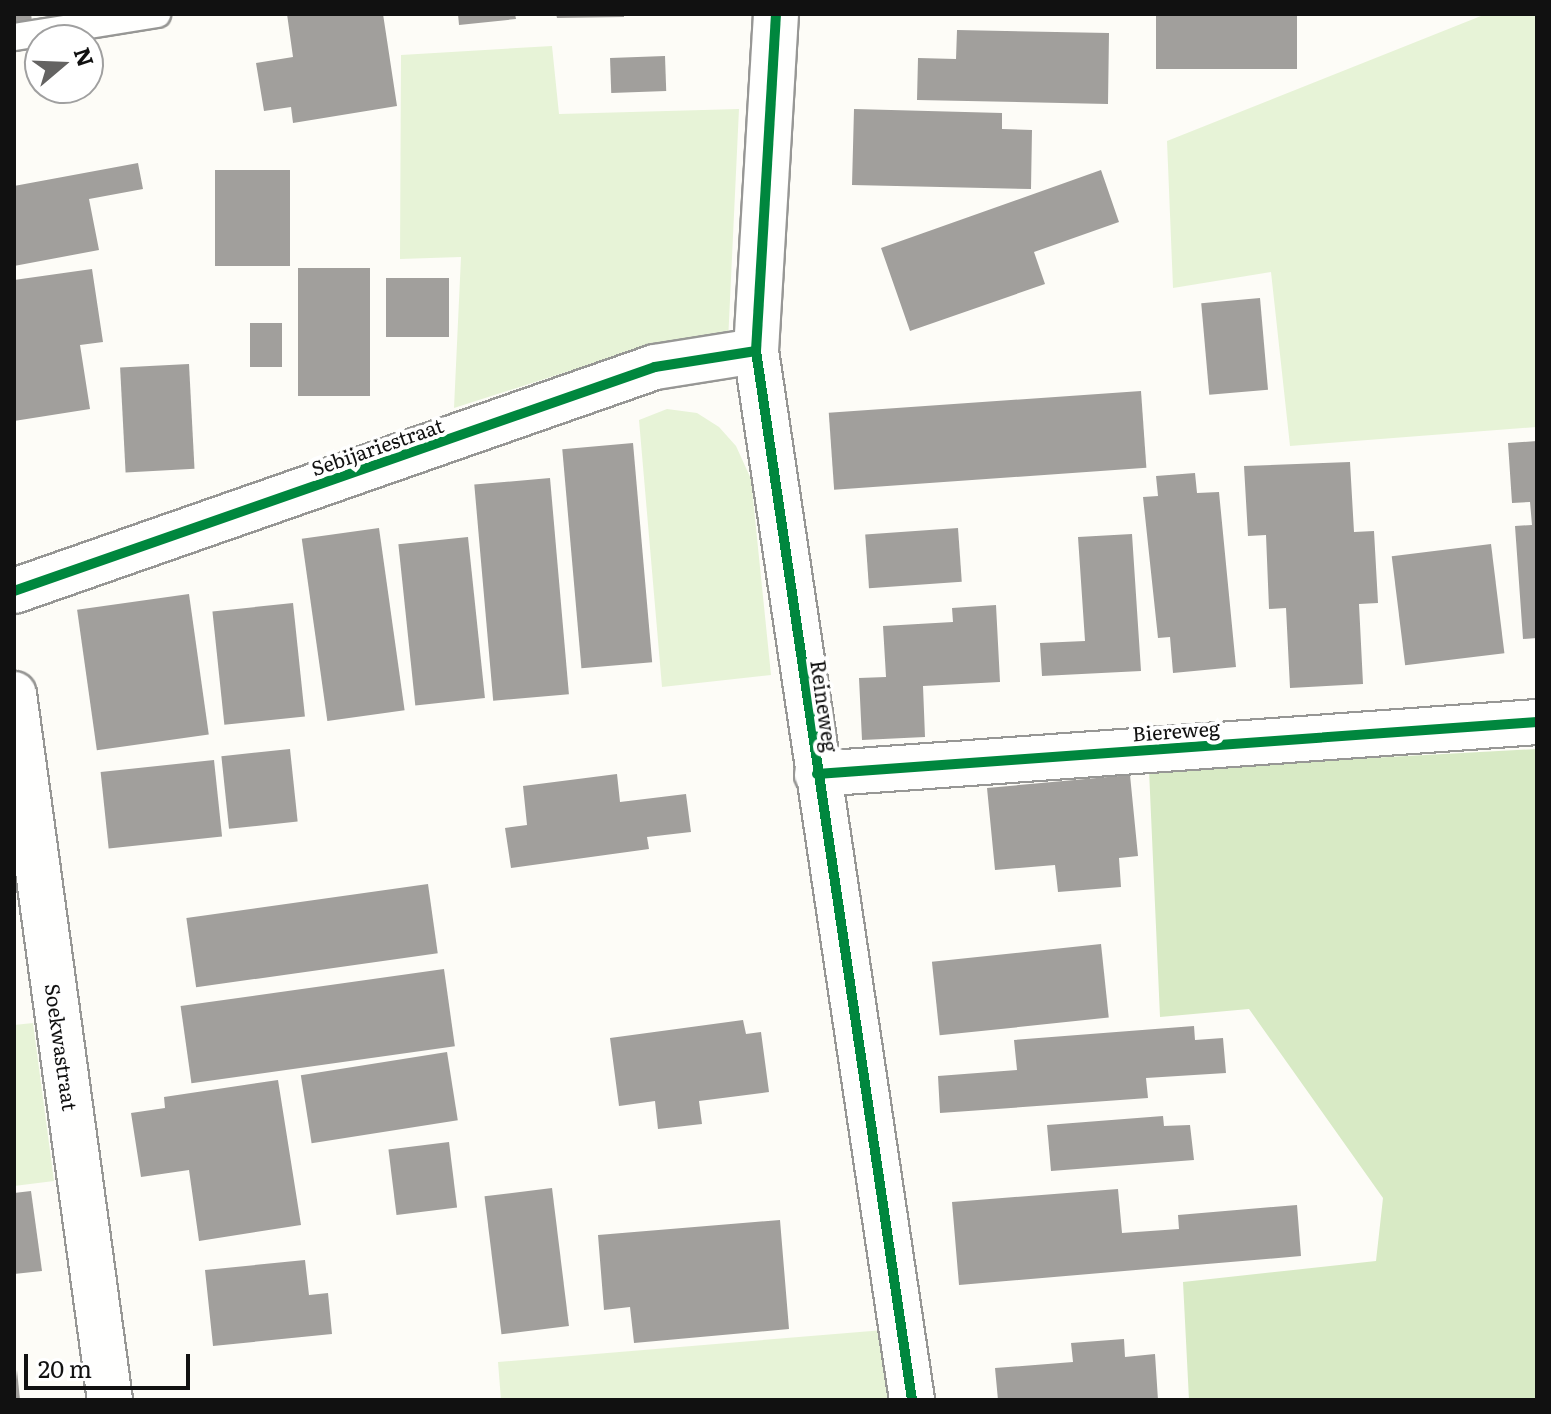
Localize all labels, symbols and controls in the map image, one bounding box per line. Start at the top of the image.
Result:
north arrow [24,24,104,104]
text: N [67,43,104,71]
street label: Sebijariestraat [308,412,446,480]
street label: Reineweg [807,658,843,754]
street label: Biereweg [1131,715,1221,745]
street label: Soekwastraat [41,982,83,1112]
scale bar [28,1338,194,1388]
text: 20 m [38,1350,92,1385]

